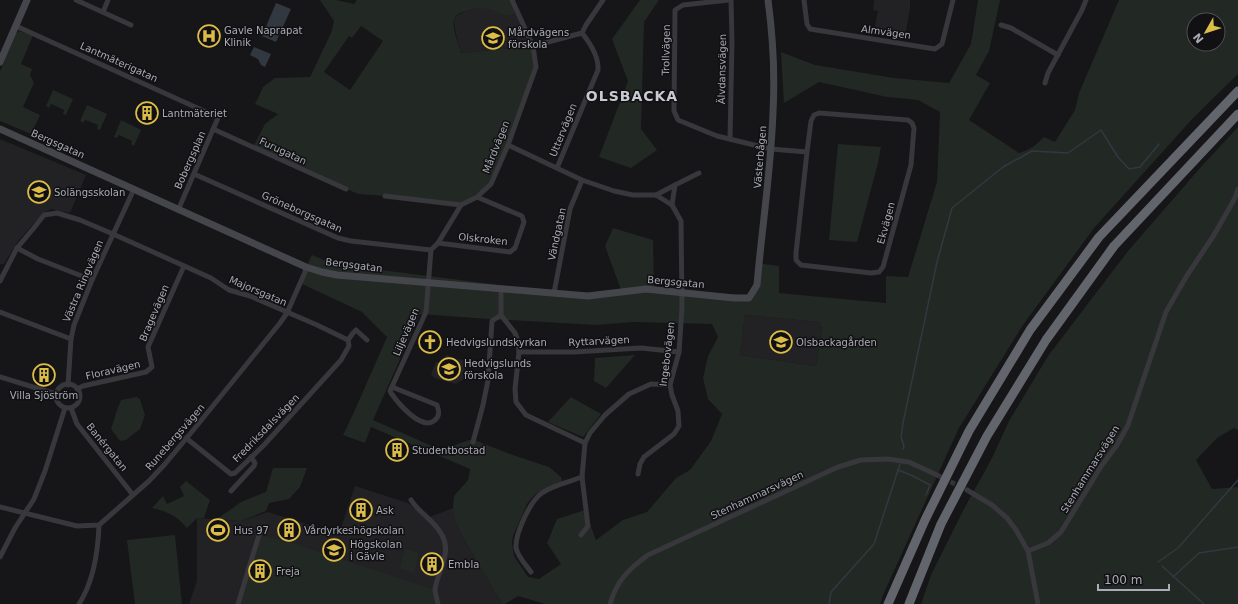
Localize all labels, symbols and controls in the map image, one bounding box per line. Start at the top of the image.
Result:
north arrow [1186,12,1226,52]
hospital icon: Gavle Naprapat Klinik [196,23,222,49]
street label: Almvägen [860,23,912,41]
street label: Trollvägen [660,24,672,77]
place label: Gavle Naprapat Klinik [224,25,303,48]
school or university icon: Mårdvägens förskola [480,25,506,51]
place label: Mårdvägens förskola [508,26,569,50]
text: N [1191,30,1207,46]
street label: Älvdansvägen [715,34,728,104]
street label: Lantmäterigatan [79,40,159,84]
district label: OLSBACKA [586,88,678,104]
building icon: Lantmäteriet [134,100,160,126]
street label: Uttervägen [547,102,579,158]
place label: Lantmäteriet [162,108,227,119]
street label: Mårdvägen [479,119,512,175]
street label: Västerbågen [751,125,768,189]
street label: Bergsgatan [30,127,86,161]
street label: Bobergsplan [172,129,208,191]
street label: Furugatan [258,135,308,167]
school or university icon: Solängsskolan [26,179,52,205]
place label: Solängsskolan [54,187,125,198]
street label: Gröneborgsgatan [260,189,344,235]
street label: Ekvägen [875,201,897,245]
street label: Vändgatan [546,207,568,261]
street label: Olskroken [458,231,508,247]
street label: Västra Ringvägen [61,238,105,324]
street label: Bergsgatan [325,256,383,274]
street label: Majorsgatan [227,274,289,308]
street label: Bergsgatan [647,274,705,290]
street label: Bragevägen [137,283,171,343]
street label: Liljevägen [391,306,421,358]
street label: Ingebovägen [658,321,676,387]
church icon: Hedvigslundskyrkan [417,329,443,355]
school or university icon: Olsbackagården [768,329,794,355]
street label: Ryttarvägen [568,334,630,348]
place label: Olsbackagården [796,336,877,348]
place label: Hedvigslundskyrkan [446,337,547,348]
school or university icon: Hedvigslunds förskola [436,356,462,382]
street label: Floravägen [85,358,141,382]
place label: Hedvigslunds förskola [464,358,531,381]
building icon: Villa Sjöström [31,362,57,388]
place label: Villa Sjöström [10,390,78,401]
street label: Fredriksdalsvägen [231,392,301,464]
street label: Runebergsvägen [143,402,207,472]
street label: Banérgatan [84,421,130,473]
street label: Stenhammarsvägen [1059,423,1121,515]
building icon: Studentbostad [384,437,410,463]
place label: Studentbostad [412,445,485,456]
street label: Stenhammarsvägen [709,469,805,521]
building icon: Ask [348,497,374,523]
place label: Ask [376,505,394,516]
sports icon: Hus 97 [205,517,231,543]
building icon: Vårdyrkeshögskolan [276,517,302,543]
place label: Vårdyrkeshögskolan [304,524,404,536]
place label: Hus 97 [234,525,269,536]
school or university icon: Högskolan i Gävle [321,537,347,563]
place label: Högskolan i Gävle [350,539,402,562]
building icon: Embla [419,551,445,577]
building icon: Freja [247,558,273,584]
place label: Embla [448,559,479,570]
place label: Freja [276,566,300,577]
scale bar [1098,566,1169,592]
text: 100 m [1104,573,1142,587]

